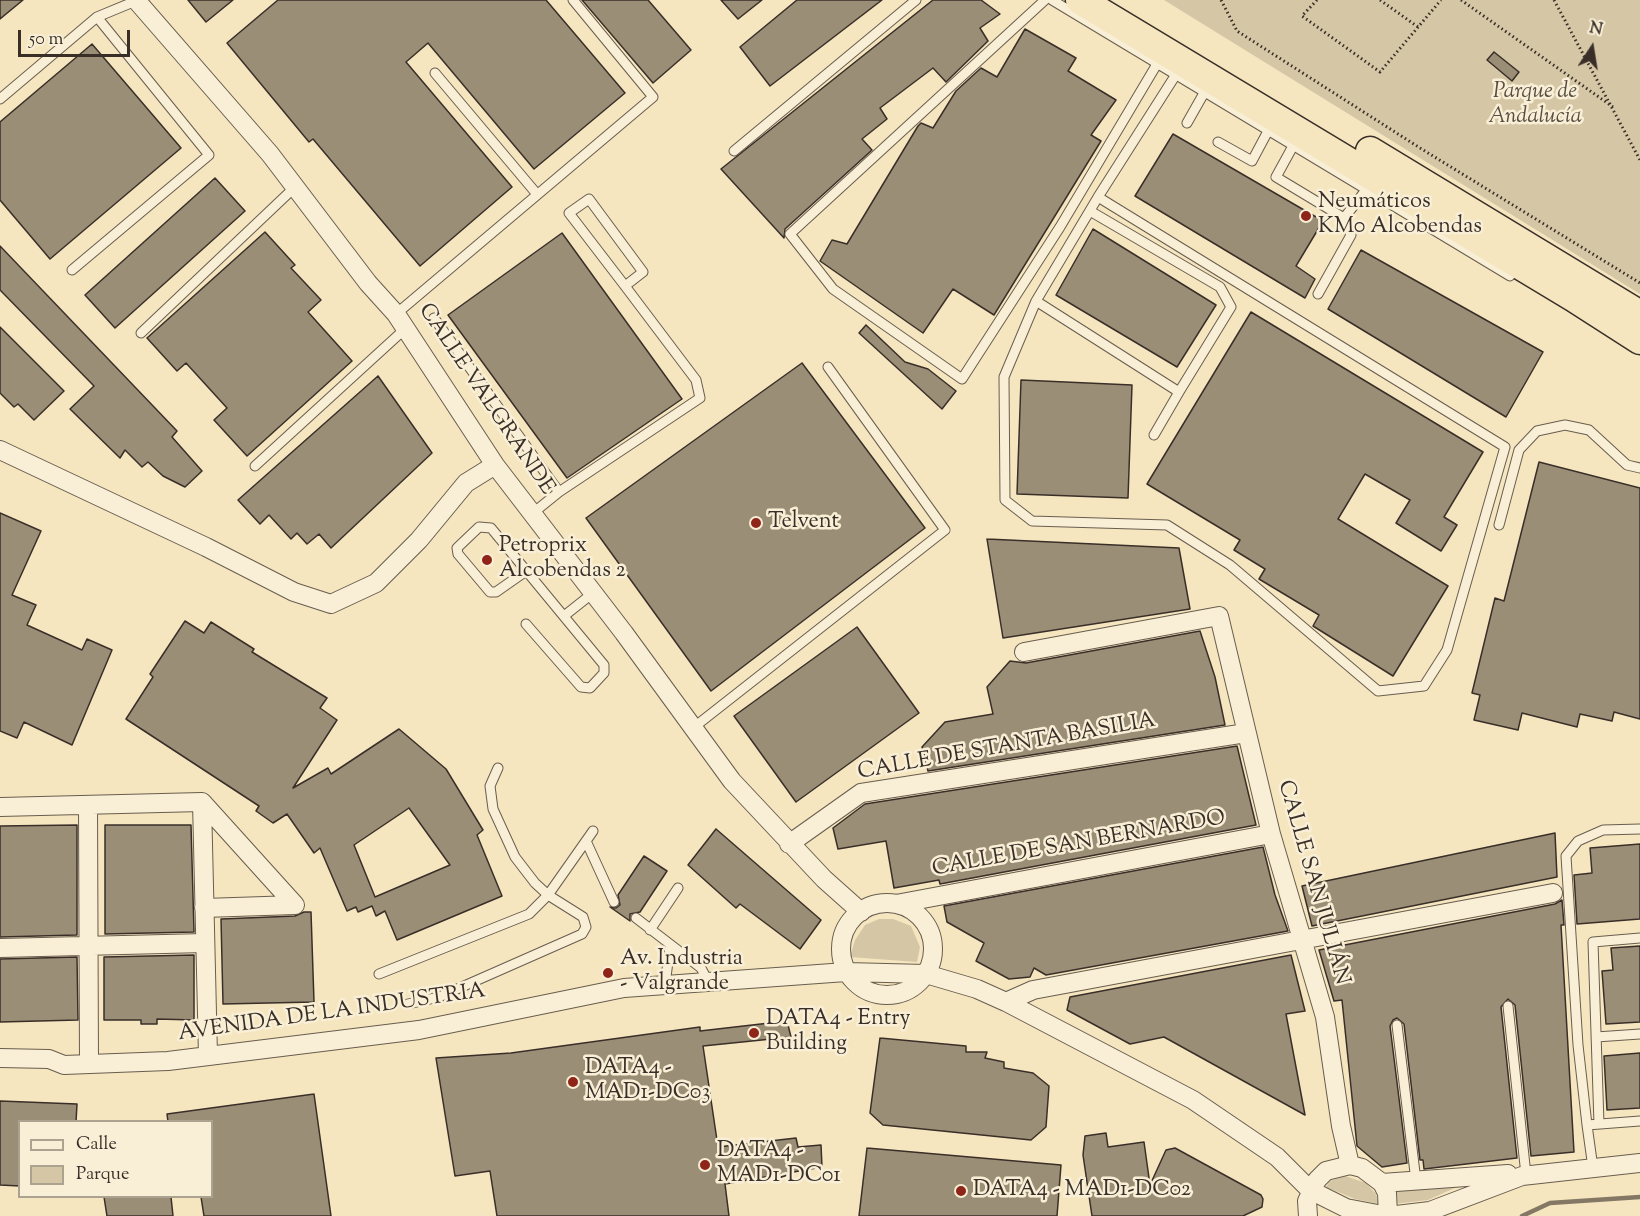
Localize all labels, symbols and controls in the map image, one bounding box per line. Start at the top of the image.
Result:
text: N [1587,17,1604,42]
scale bar [21,18,134,56]
north arrow [1562,18,1622,78]
text: 50 m [29,27,63,53]
park label: Parque de Andalucía [1488,80,1582,132]
place label: Neumáticos KM0 Alcobendas [1318,190,1482,242]
marker: Neumáticos KM0 Alcobendas [1299,209,1313,223]
street label: CALLE VALGRANDE [411,299,559,501]
place label: Telvent [768,510,839,536]
marker: Telvent [749,516,763,530]
place label: Petroprix Alcobendas 2 [499,534,626,586]
marker: Petroprix Alcobendas 2 [480,553,494,567]
street label: CALLE DE STANTA BASILIA [856,709,1158,787]
street label: CALLE SAN JULIÁN [1270,777,1354,989]
street label: CALLE DE SAN BERNARDO [930,806,1228,884]
place label: Av. Industria - Valgrande [620,947,743,998]
marker: Av. Industria - Valgrande [601,966,615,980]
street label: AVENIDA DE LA INDUSTRIA [177,979,487,1049]
place label: DATA4 - Entry Building [766,1007,910,1058]
marker: DATA4 - Entry Building [747,1026,761,1040]
place label: DATA4 - MAD1-DC03 [585,1056,710,1108]
marker: DATA4 - MAD1-DC03 [566,1075,580,1089]
legend [18,1120,213,1198]
text: Calle [76,1132,117,1158]
place label: DATA4 - MAD1-DC01 [717,1139,841,1190]
marker: DATA4 - MAD1-DC01 [698,1158,712,1172]
text: Parque [76,1162,129,1188]
place label: DATA4 - MAD1-DC02 [973,1178,1191,1204]
marker: DATA4 - MAD1-DC02 [954,1184,968,1198]

